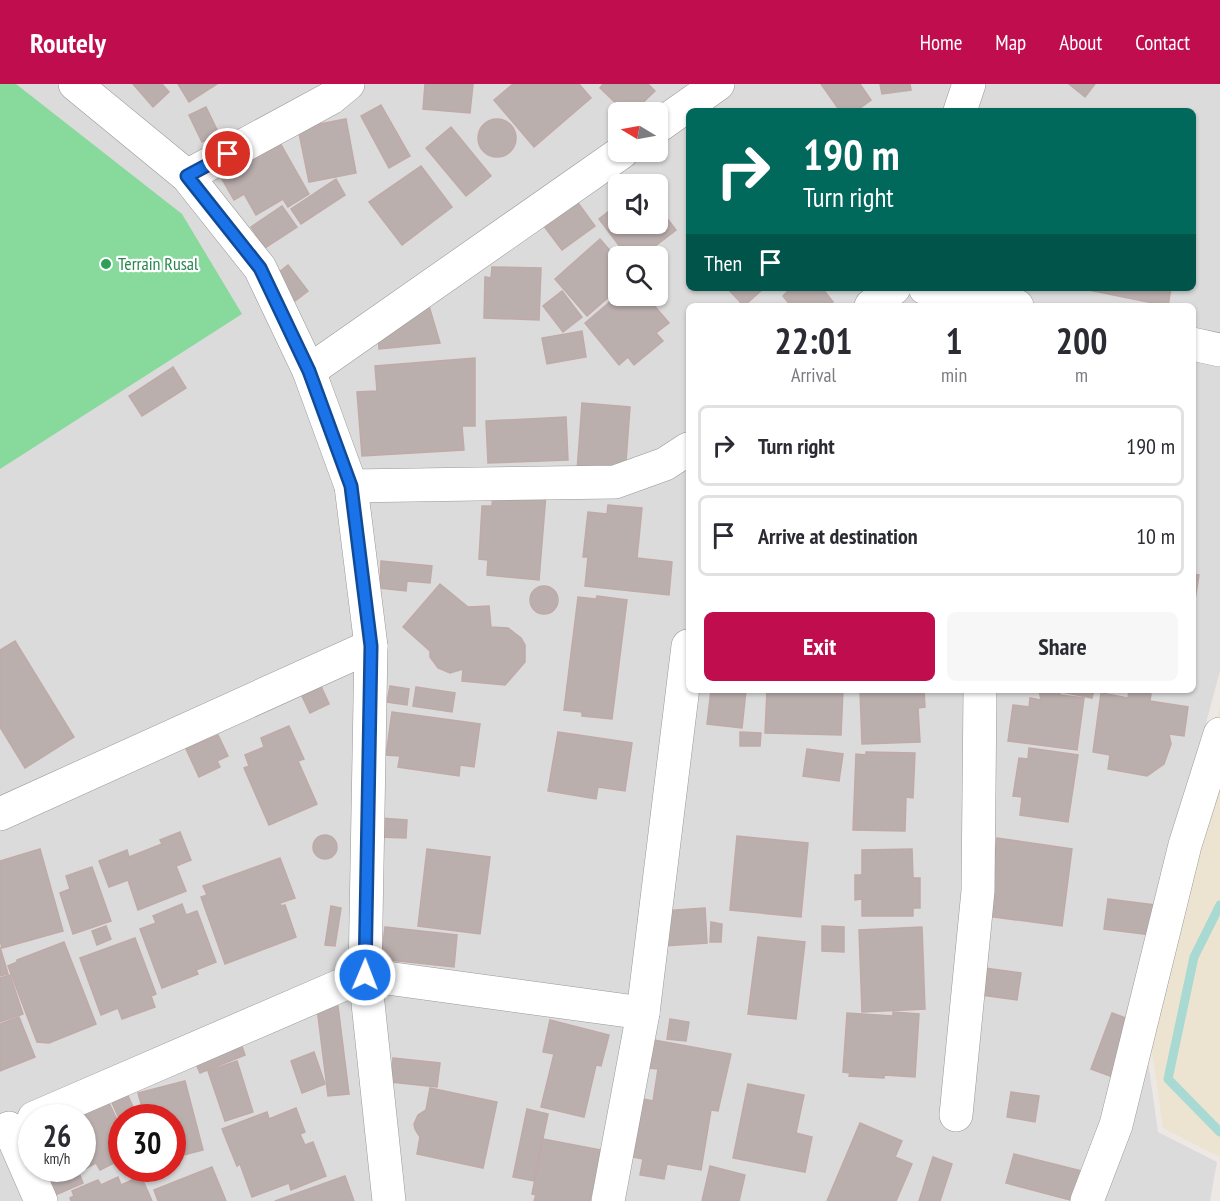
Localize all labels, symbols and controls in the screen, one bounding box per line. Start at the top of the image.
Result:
text: Routely [30,24,106,61]
text: Home [920,29,962,56]
text: Map [995,29,1026,56]
text: About [1059,29,1102,56]
text: Contact [1135,29,1190,56]
north arrow [608,102,668,162]
map controls [608,102,668,306]
text: 190 m [803,127,900,182]
pin [202,128,253,179]
icon: right [704,132,782,210]
icon: arrive [211,137,244,170]
button: sound [608,174,668,234]
text: Turn right [803,180,894,214]
button: search [608,246,668,306]
icon: arrive [754,246,787,279]
text: Then [704,249,742,277]
place label: Terrain Rusal [118,252,199,275]
marker: Terrain Rusal [99,257,113,271]
text: 22:01 [775,317,852,364]
text: 1 [945,317,963,364]
text: 200 [1056,317,1107,364]
text: Arrival [791,362,836,388]
text: min [941,362,967,388]
text: m [1075,362,1088,388]
icon: right [707,429,740,462]
text: Turn right [758,432,835,460]
text: 190 m [1126,432,1175,460]
icon: arrive [707,519,740,552]
text: Arrive at destination [758,522,918,550]
text: 10 m [1136,522,1175,550]
button: Exit [704,612,935,681]
button: Share [947,612,1178,681]
position arrow [333,943,397,1007]
speed limit sign: 30 [108,1104,186,1182]
text: 26 [43,1116,71,1155]
text: km/h [44,1149,70,1168]

